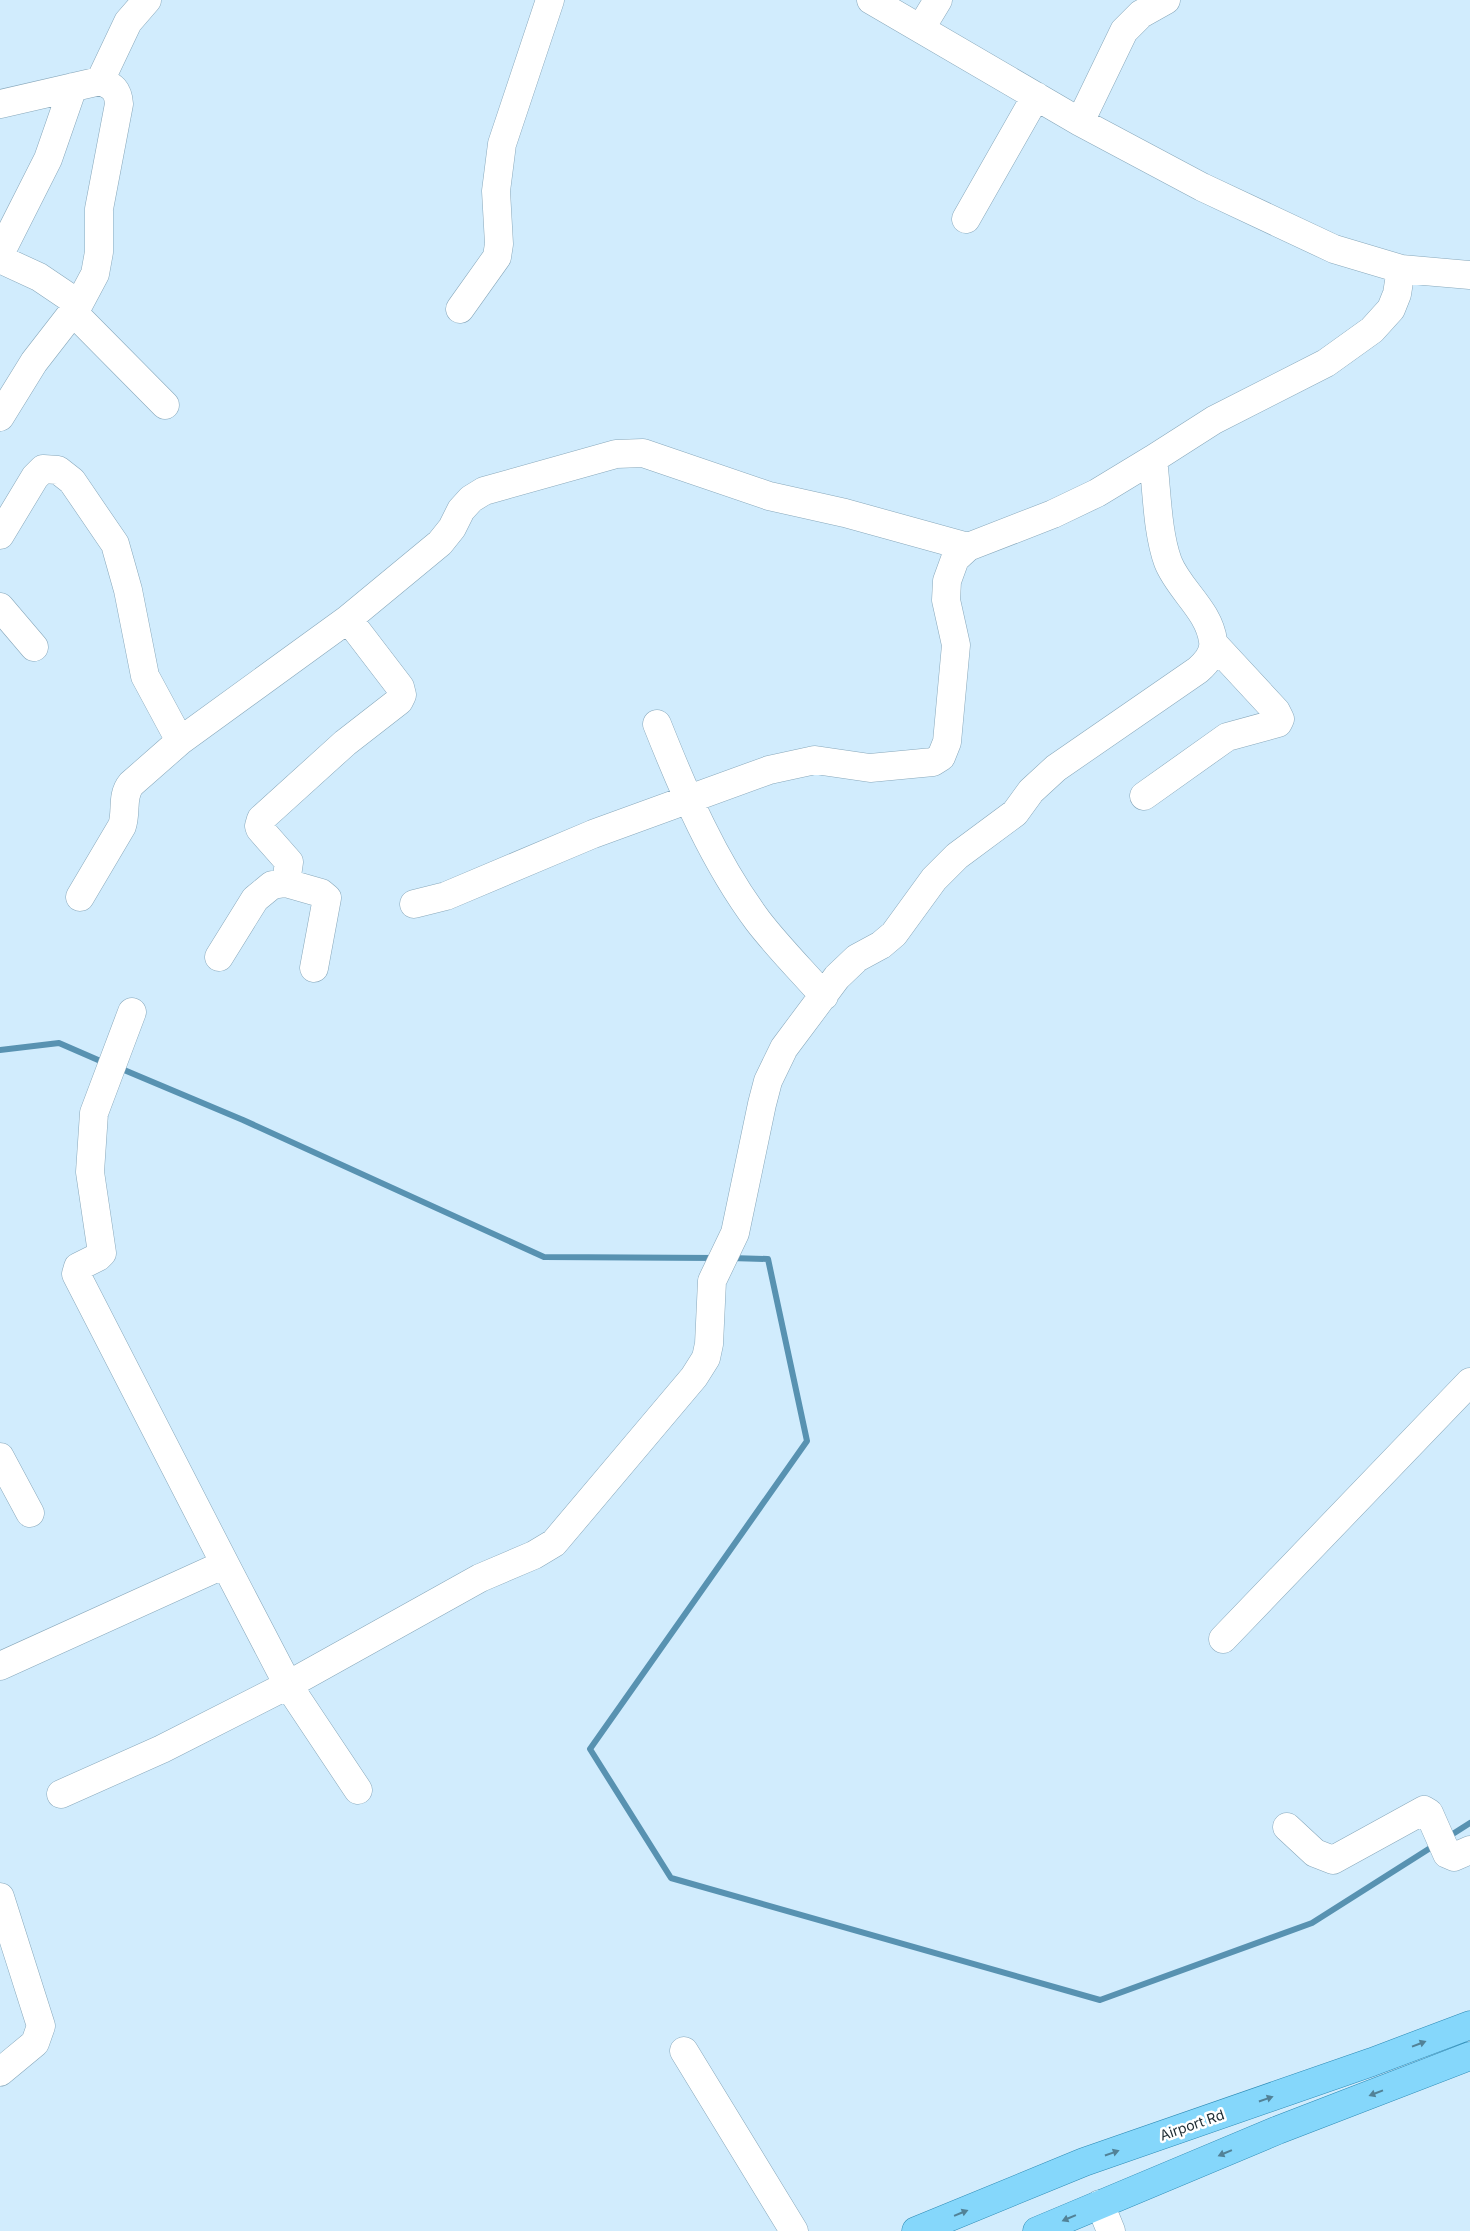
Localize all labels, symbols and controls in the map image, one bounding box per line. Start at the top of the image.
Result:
one-way arrow [1411,2040,1426,2048]
one-way arrow [1368,2089,1383,2097]
one-way arrow [1258,2095,1273,2102]
street label: Airport Rd [1157,2106,1226,2143]
one-way arrow [1105,2149,1120,2157]
one-way arrow [1217,2149,1232,2157]
one-way arrow [954,2208,968,2216]
one-way arrow [1061,2214,1076,2222]

